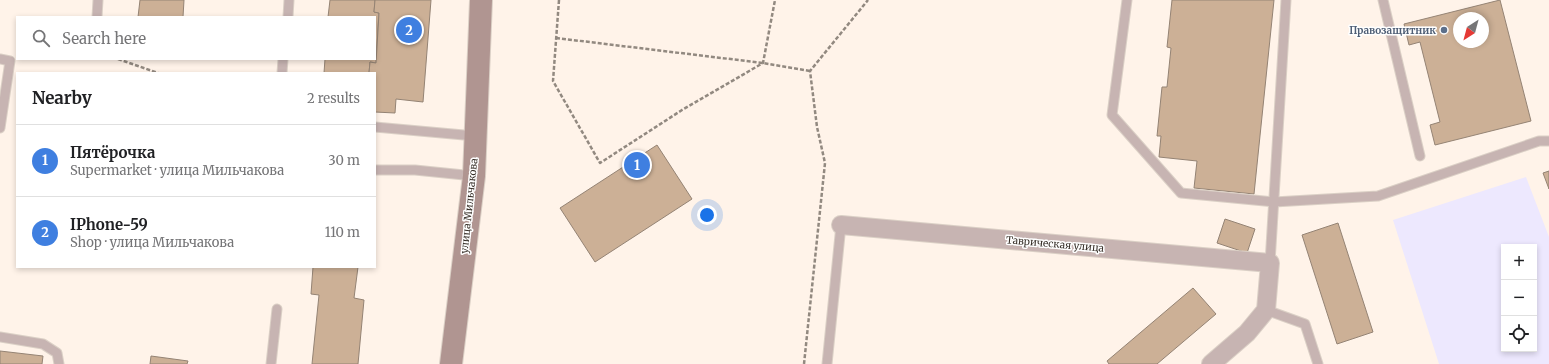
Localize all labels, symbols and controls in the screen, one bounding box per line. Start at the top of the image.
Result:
north arrow [1453,12,1489,48]
pin: 2 [396,15,422,45]
search box [16,16,376,60]
place label: Правозащитник [1349,24,1436,37]
marker: Правозащитник [1439,25,1449,35]
icon: search [30,27,52,49]
text: Search here [62,29,146,48]
text: Nearby [32,87,92,109]
text: 2 results [307,90,360,107]
text: Пятёрочка [70,143,155,162]
pin: 1 [624,150,650,180]
text: 1 [42,152,48,169]
text: 30 m [328,152,360,169]
street label: улица Мильчакова [458,157,481,254]
text: Supermarket · улица Мильчакова [70,162,284,179]
your location [697,205,717,225]
text: IPhone-59 [70,215,148,234]
text: 2 [41,224,49,241]
text: 110 m [325,224,360,241]
street label: Таврическая улица [1005,233,1105,255]
text: Shop · улица Мильчакова [70,234,234,251]
map controls [1501,244,1537,352]
button: + [1501,244,1537,280]
button: − [1501,280,1537,316]
button: locate [1501,316,1537,352]

